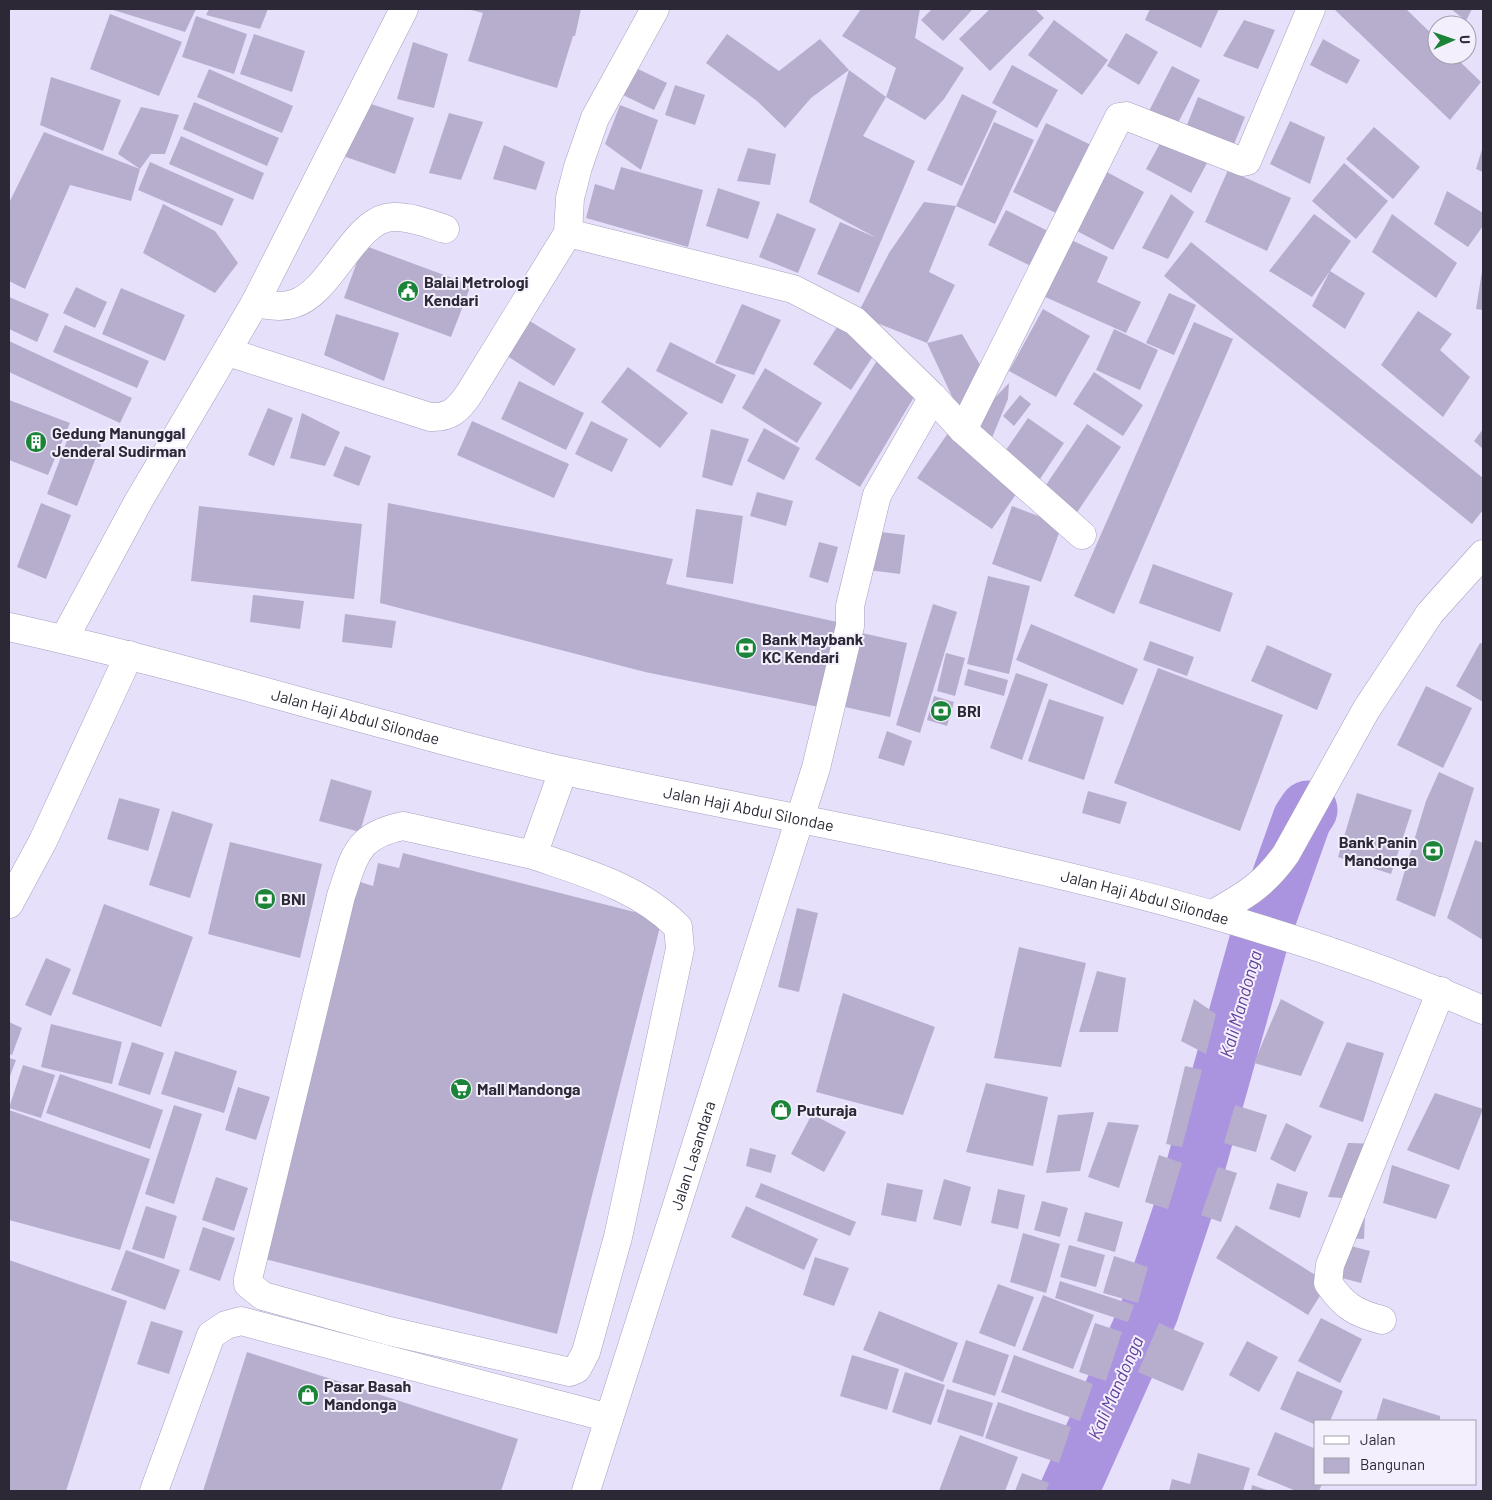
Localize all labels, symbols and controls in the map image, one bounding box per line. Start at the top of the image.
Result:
north arrow [1427,15,1477,65]
text: U [1457,35,1474,44]
place label: Balai Metrologi Kendari [424,272,529,309]
public building icon: Balai Metrologi Kendari [396,279,420,303]
place label: Gedung Manunggal Jenderal Sudirman [52,423,186,460]
building icon: Gedung Manunggal Jenderal Sudirman [24,430,48,454]
place label: Bank Maybank KC Kendari [762,629,864,666]
bank icon: Bank Maybank KC Kendari [734,636,758,660]
street label: Jalan Haji Abdul Silondae [270,684,442,748]
bank icon: BRI [929,699,953,723]
place label: BRI [957,701,981,720]
street label: Jalan Haji Abdul Silondae [662,782,836,835]
place label: Bank Panin Mandonga [1339,832,1417,869]
bank icon: Bank Panin Mandonga [1421,839,1445,863]
street label: Jalan Haji Abdul Silondae [1059,865,1232,928]
bank icon: BNI [253,887,277,911]
place label: BNI [281,889,306,908]
water label: Kali Mandonga [1214,948,1266,1060]
supermarket icon: Mall Mandonga [449,1077,473,1101]
place label: Mall Mandonga [477,1079,581,1098]
street label: Jalan Lasandara [666,1098,719,1212]
shop icon: Puturaja [769,1098,793,1122]
place label: Puturaja [797,1100,857,1119]
water label: Kali Mandonga [1083,1333,1148,1443]
place label: Pasar Basah Mandonga [324,1376,411,1413]
shop icon: Pasar Basah Mandonga [296,1383,320,1407]
legend [1314,1420,1477,1485]
text: Jalan [1360,1430,1396,1448]
text: Bangunan [1360,1455,1425,1473]

